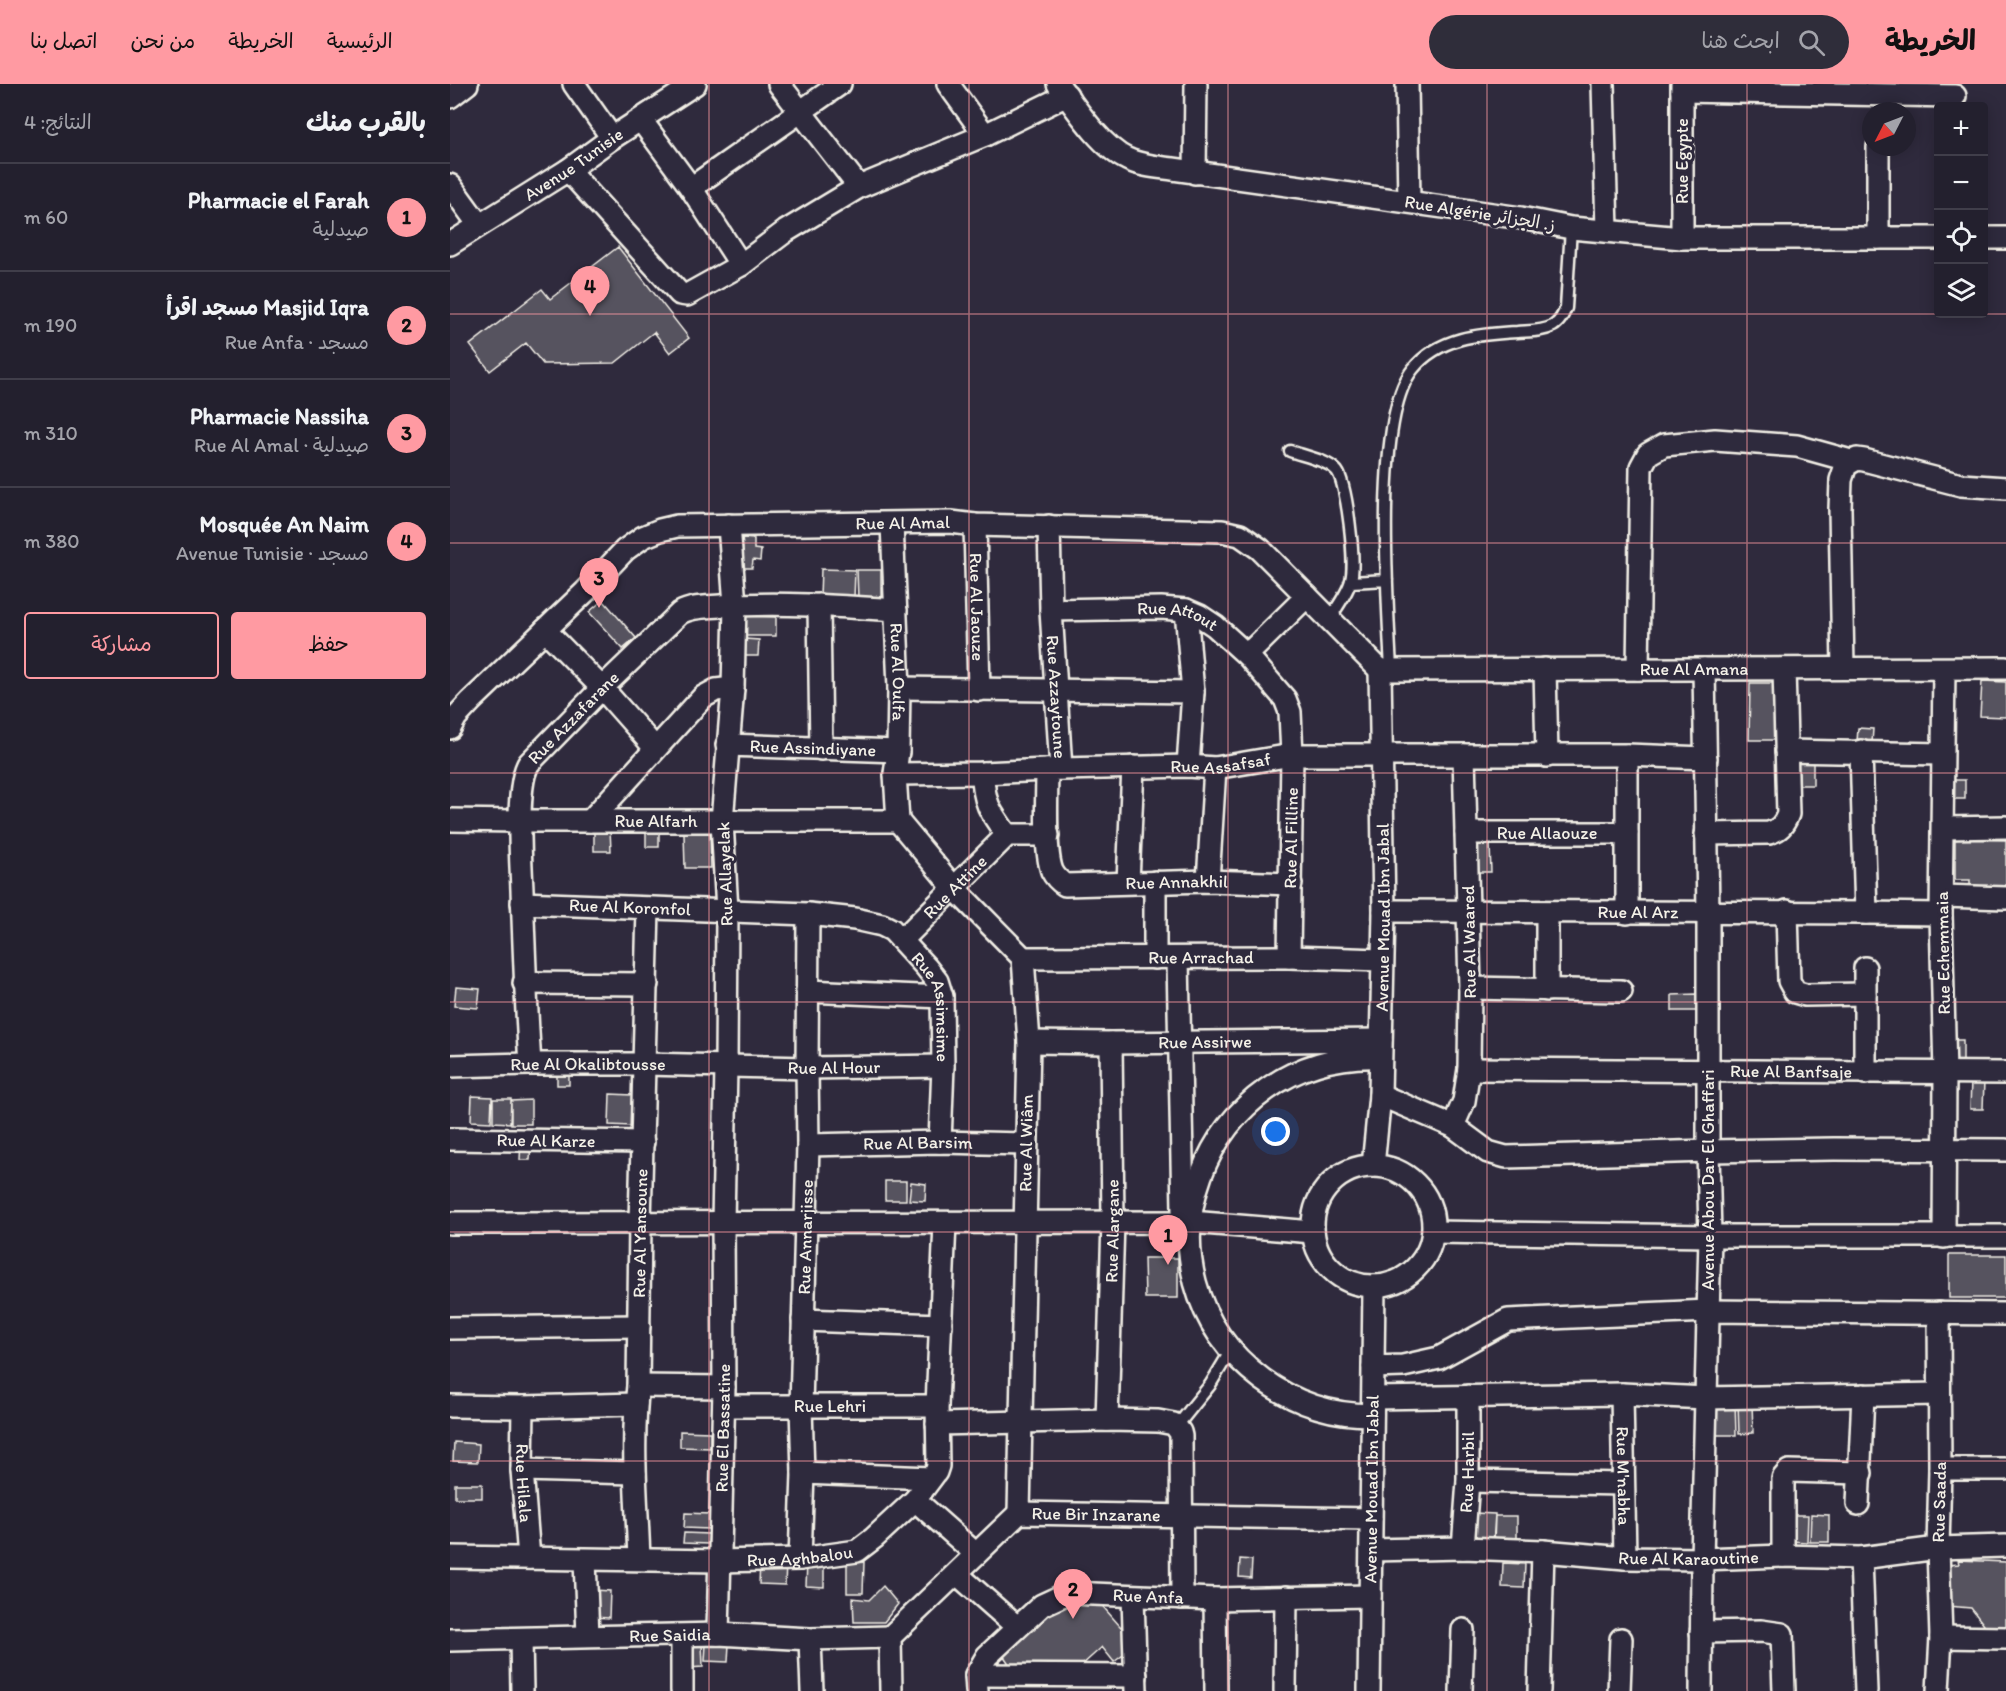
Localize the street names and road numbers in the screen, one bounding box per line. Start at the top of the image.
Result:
street label: Rue Egypte [1671,118,1693,204]
street label: Avenue Tunisie [520,123,627,206]
street label: Rue Algérie ز. الجزائر [1403,190,1557,236]
street label: Rue Al Amal [855,511,950,534]
street label: Rue Al Jaouze [965,553,989,661]
street label: Rue Attout [1137,597,1223,636]
street label: Rue Al Oulfa [885,622,910,722]
street label: Rue Azzaytoune [1042,634,1071,759]
street label: Rue Al Amana [1640,658,1749,680]
street label: Rue Azzafarane [523,667,624,769]
street label: Rue Assindiyane [749,735,877,761]
street label: Rue Assafsaf [1170,748,1273,779]
street label: Rue Al Filline [1279,787,1303,889]
street label: Rue Alfarh [614,810,698,832]
street label: Rue Allayelak [712,821,738,927]
street label: Rue Allaouze [1497,822,1597,844]
street label: Avenue Mouad Ibn Jabal [1371,823,1395,1012]
street label: Rue Attine [919,850,992,923]
street label: Rue Annakhil [1125,870,1229,894]
street label: Rue Al Waared [1457,885,1481,999]
street label: Rue Echemmaia [1931,891,1955,1015]
street label: Rue Al Koronfol [568,894,691,920]
street label: Rue Al Arz [1598,901,1679,923]
street label: Rue Arrachad [1148,946,1254,969]
street label: Rue Assimsime [907,947,954,1062]
street label: Rue Assirwe [1158,1030,1252,1053]
street label: Rue Al Okalibtousse [510,1053,666,1076]
street label: Rue Al Hour [787,1056,881,1079]
street label: Rue Al Banfsaje [1730,1060,1852,1083]
street label: Avenue Abou Dar El Ghaffari [1697,1070,1719,1290]
street label: Rue Al Wiâm [1014,1093,1038,1192]
street label: Rue Al Karze [496,1129,596,1152]
street label: Rue Al Barsim [863,1131,973,1155]
street label: Rue Al Yansoune [628,1168,652,1298]
street label: Rue Annarjisse [793,1179,818,1295]
street label: Rue Alargane [1100,1179,1124,1283]
street label: Rue El Bassatine [710,1364,735,1493]
street label: Rue Lehri [794,1395,866,1417]
street label: Avenue Mouad Ibn Jabal [1359,1395,1384,1583]
street label: Rue M'nabha [1612,1426,1635,1526]
street label: Rue Harbil [1455,1431,1479,1514]
street label: Rue Hilala [511,1443,537,1523]
street label: Rue Saada [1927,1461,1951,1543]
street label: Rue Bir Inzarane [1031,1502,1161,1526]
street label: Rue Aghbalou [747,1541,854,1571]
street label: Rue Al Karaoutine [1617,1546,1759,1570]
street label: Rue Anfa [1112,1584,1185,1609]
street label: Rue Saidia [629,1623,712,1647]

